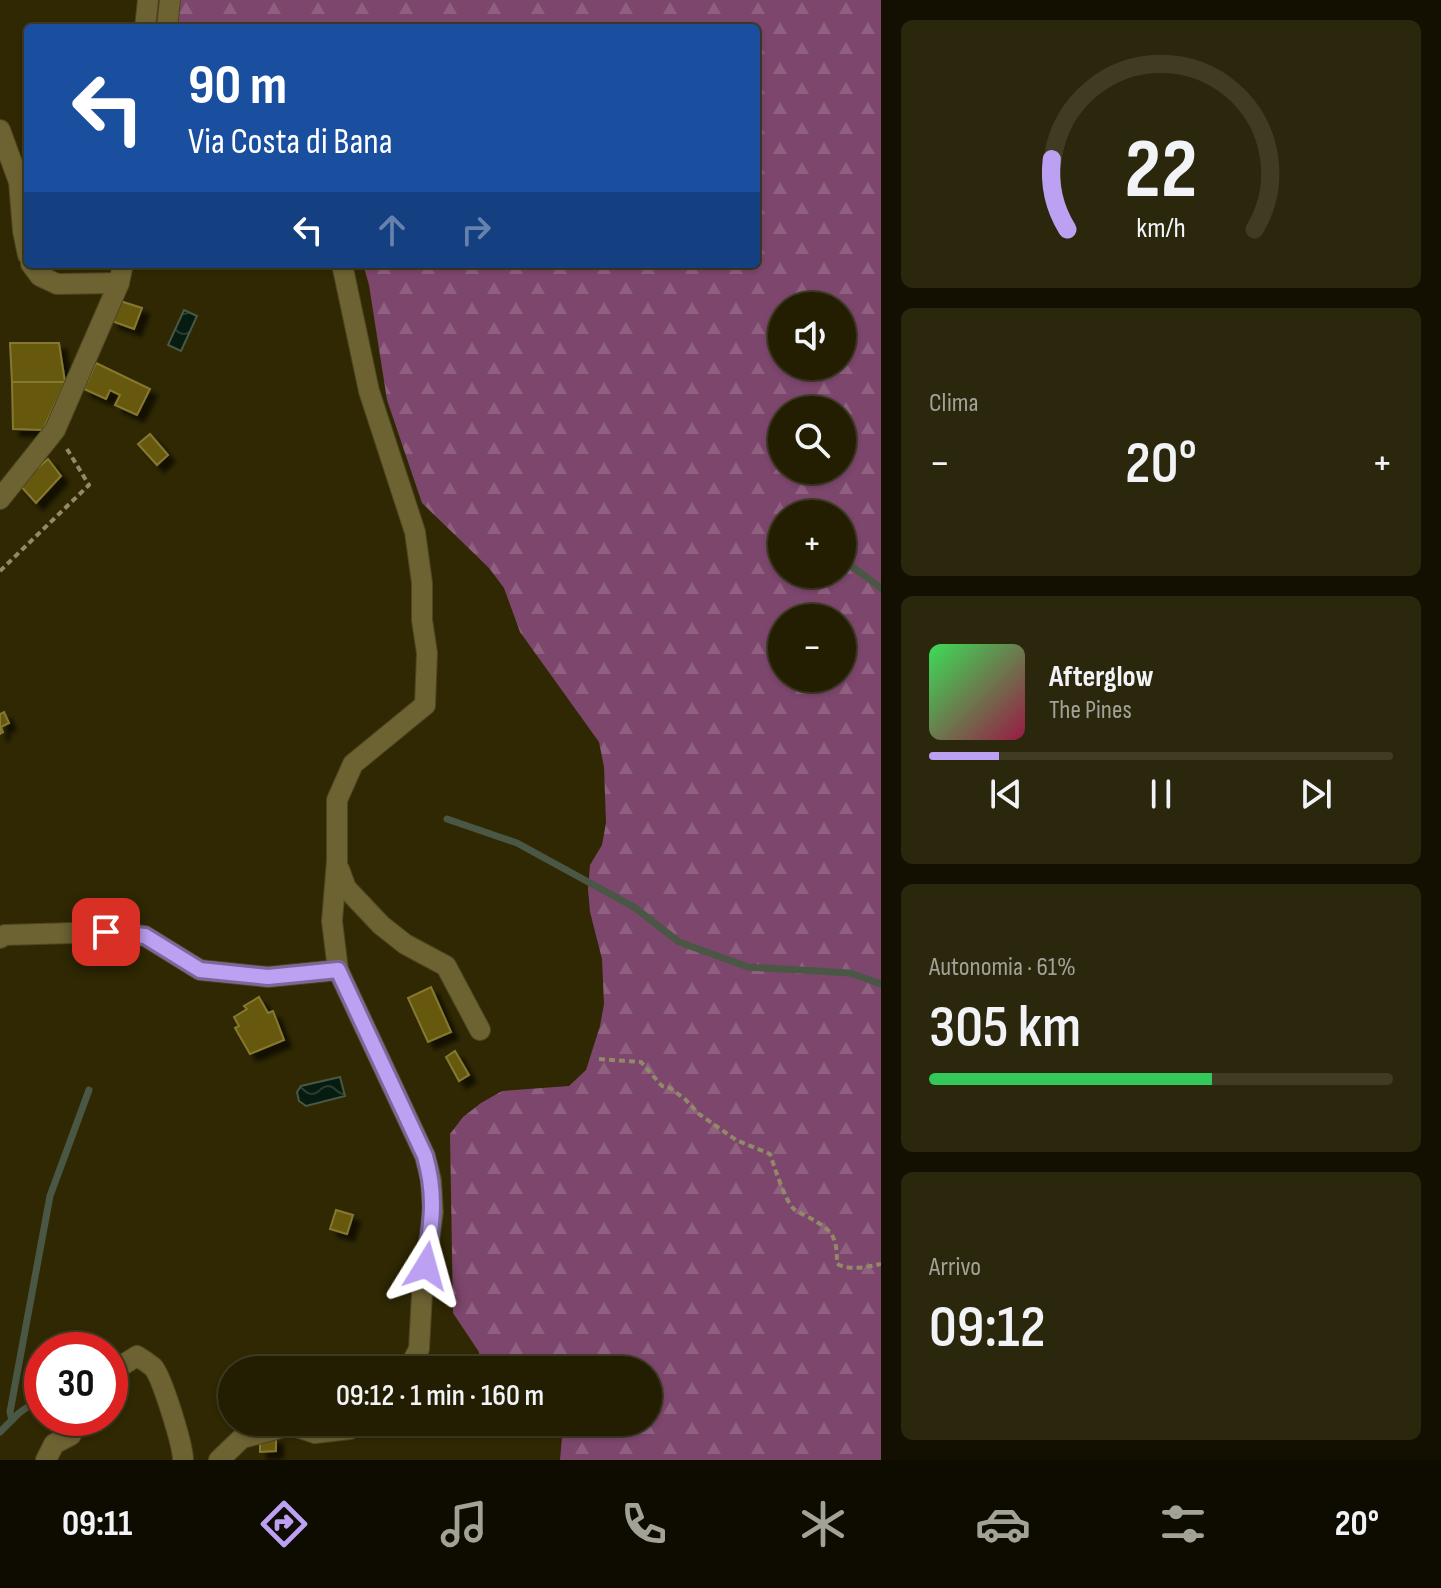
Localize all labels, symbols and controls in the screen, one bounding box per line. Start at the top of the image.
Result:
text: 90 m [188,53,287,120]
icon: left [56,56,160,160]
text: Via Costa di Bana [188,121,393,164]
text: 22 [1125,121,1197,221]
icon: left [286,208,330,252]
icon: ahead [370,208,414,252]
icon: right [454,208,498,252]
text: km/h [1136,211,1186,246]
map controls [768,292,856,692]
button: sound [768,292,856,380]
text: Clima [929,388,979,419]
button: search [768,396,856,484]
text: 20° [1125,428,1197,500]
text: − [929,437,951,490]
text: + [1371,437,1393,490]
button: + [768,500,856,588]
button: − [768,604,856,692]
text: Afterglow [1049,659,1154,695]
text: The Pines [1049,695,1132,726]
icon: previous [984,772,1028,816]
icon: pause [1139,772,1183,816]
icon: next [1294,772,1338,816]
pin [72,898,140,966]
icon: arrive [84,910,128,954]
text: Autonomia · 61% [929,952,1076,983]
text: 305 km [929,992,1081,1064]
position arrow [384,1224,468,1308]
text: Arrivo [929,1252,981,1283]
text: 09:12 [929,1292,1046,1364]
speed limit sign: 30 [24,1332,128,1436]
text: 09:12 · 1 min · 160 m [336,1378,544,1414]
icon: directions [256,1496,312,1552]
icon: music [436,1496,492,1552]
icon: phone [616,1496,672,1552]
icon: climate [795,1496,851,1552]
icon: car [975,1496,1031,1552]
icon: filters [1155,1496,1211,1552]
text: 09:11 [62,1503,132,1546]
text: 20° [1335,1503,1379,1546]

